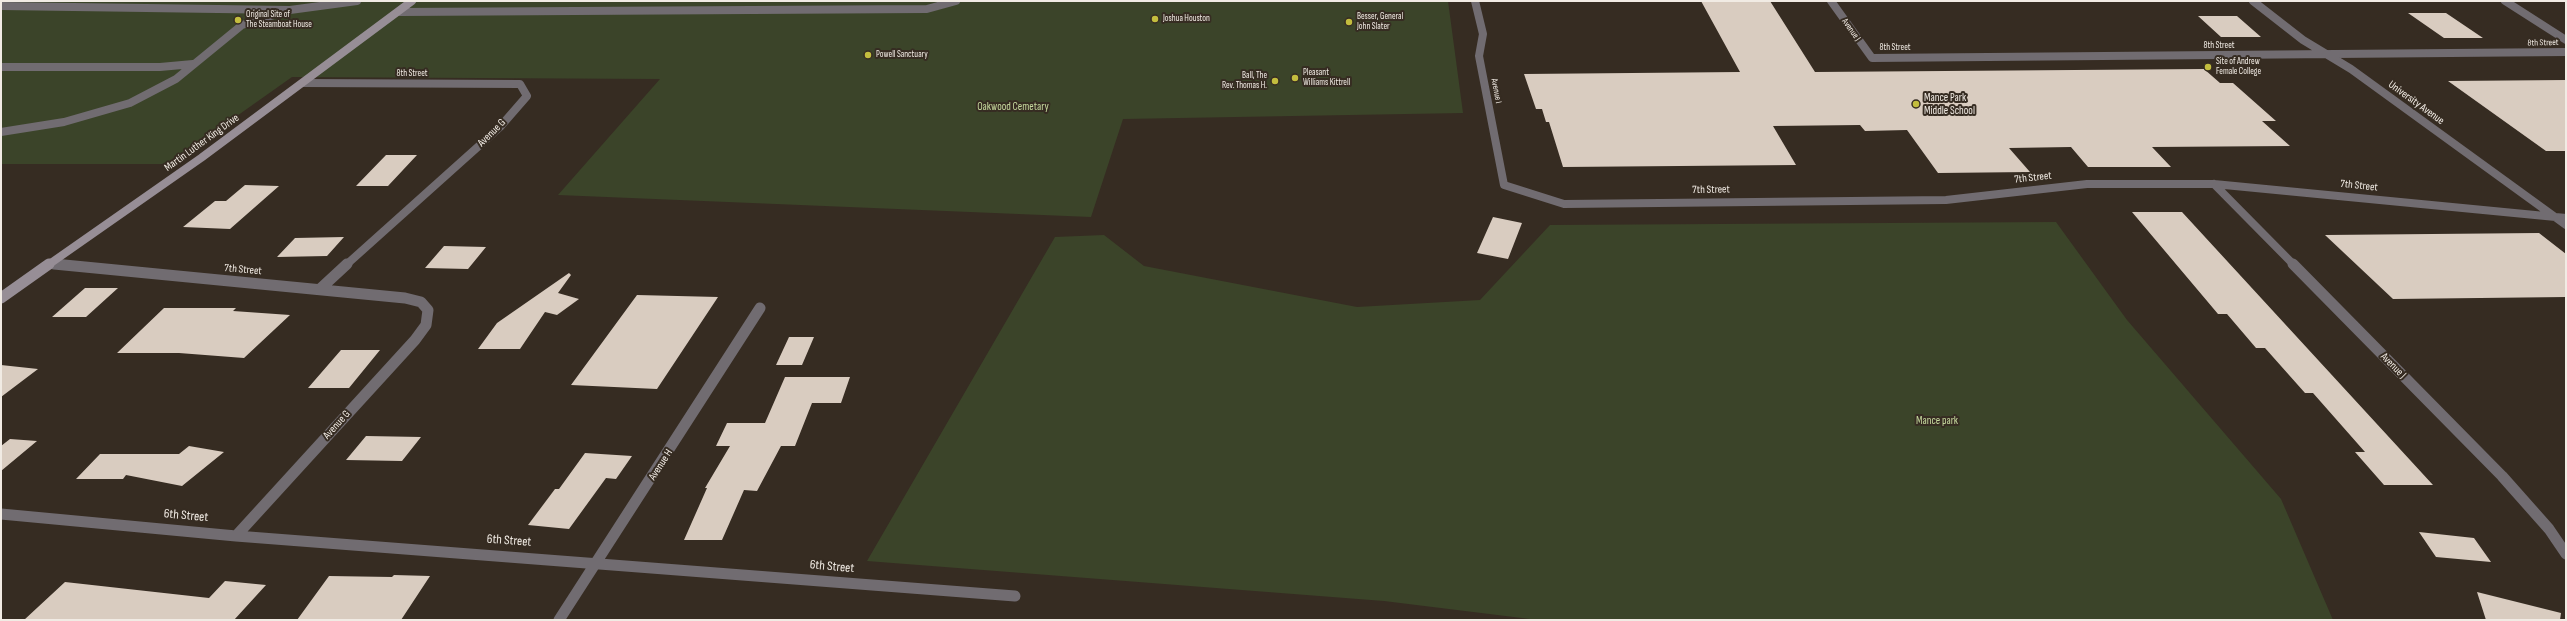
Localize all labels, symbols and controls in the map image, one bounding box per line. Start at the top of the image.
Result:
place label: Original Site of The Steamboat House [246,10,312,31]
place label: Besser, General John Slater [1357,12,1403,33]
marker: Joshua Houston [1150,14,1160,24]
place label: Joshua Houston [1163,14,1210,24]
marker: Original Site of The Steamboat House [233,15,243,25]
marker: Besser, General John Slater [1344,17,1354,27]
street label: Avenue J [1839,17,1863,43]
street label: 8th Street [2527,37,2559,49]
street label: 8th Street [2204,41,2234,51]
street label: 8th Street [1880,43,1910,53]
marker: Powell Sanctuary [863,50,873,60]
place label: Powell Sanctuary [876,50,928,60]
place label: Site of Andrew Female College [2216,57,2261,78]
marker: Site of Andrew Female College [2203,62,2213,72]
place label: Pleasant Williams Kittrell [1303,68,1350,89]
street label: 8th Street [397,69,427,79]
place label: Ball, The Rev. Thomas H. [1222,71,1267,92]
marker: Pleasant Williams Kittrell [1290,73,1300,83]
marker: Ball, The Rev. Thomas H. [1270,76,1280,86]
street label: Avenue I [1488,78,1504,104]
street label: University Avenue [2385,78,2447,128]
place label: Mance Park Middle School [1924,91,1975,117]
marker: Mance Park Middle School [1911,99,1921,109]
park label: Oakwood Cemetary [977,100,1049,114]
street label: Martin Luther King Drive [162,111,242,175]
street label: Avenue G [475,116,509,150]
street label: 7th Street [2014,169,2052,187]
street label: 7th Street [2340,177,2378,195]
street label: 7th Street [1692,183,1730,197]
street label: 7th Street [224,262,262,278]
street label: Avenue J [2377,350,2409,382]
street label: Avenue G [321,408,353,442]
park label: Mance park [1916,414,1958,428]
street label: Avenue H [646,447,676,483]
street label: 6th Street [163,506,209,526]
street label: 6th Street [486,532,532,550]
street label: 6th Street [809,557,855,577]

